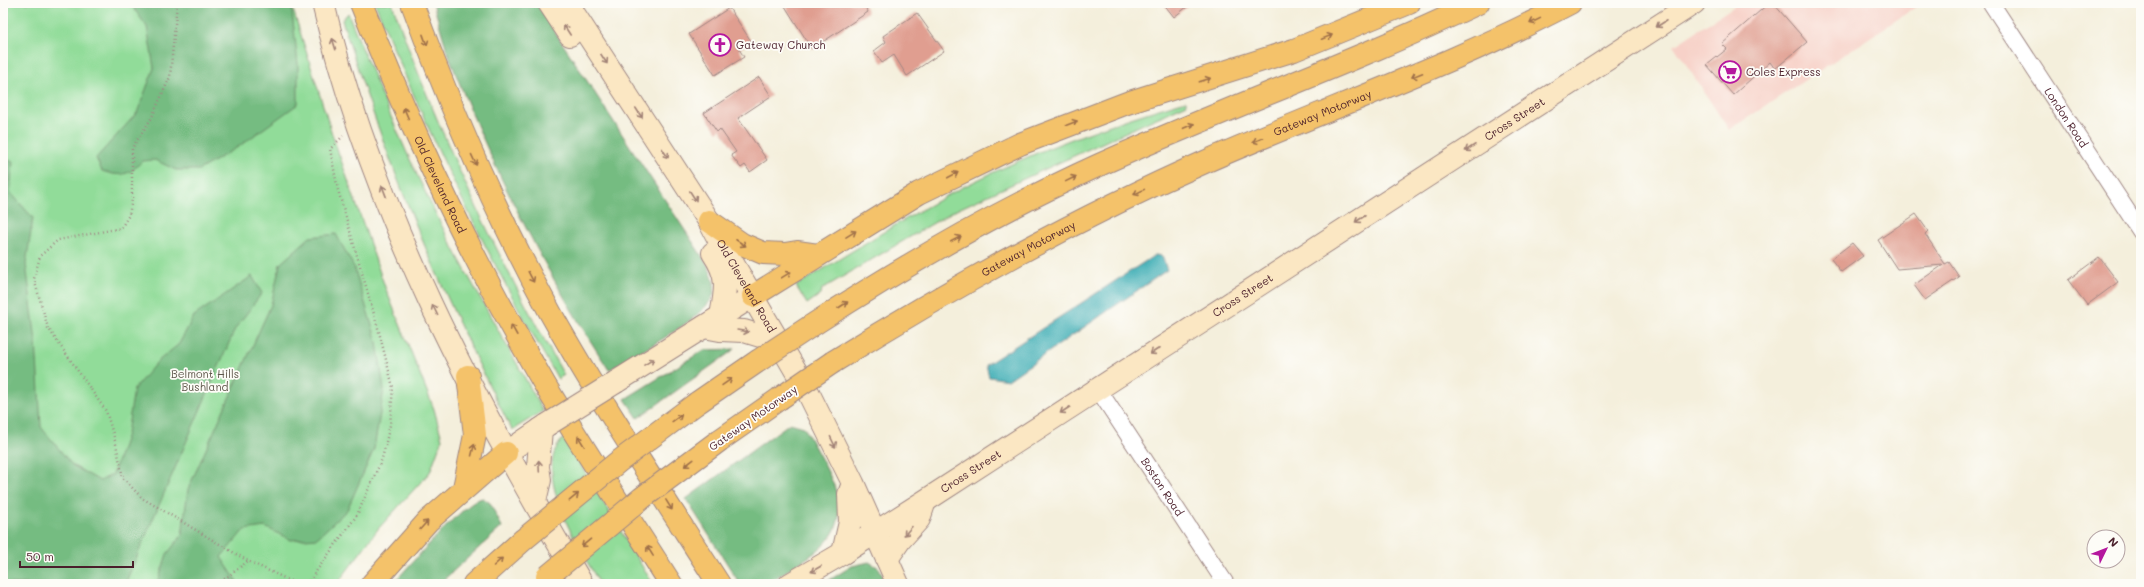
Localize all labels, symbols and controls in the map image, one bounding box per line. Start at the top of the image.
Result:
one-way arrow [1530,17,1542,25]
one-way arrow [1656,20,1667,28]
one-way arrow [562,24,570,36]
church icon: Gateway Church [707,32,733,58]
one-way arrow [1321,32,1333,40]
one-way arrow [422,33,429,46]
place label: Gateway Church [736,37,826,52]
one-way arrow [330,38,337,51]
one-way arrow [600,53,608,64]
supermarket icon: Coles Express [1717,59,1743,85]
place label: Coles Express [1746,64,1821,79]
one-way arrow [1412,71,1424,79]
one-way arrow [1198,75,1210,83]
street label: London Road [2041,84,2092,150]
street label: Gateway Motorway [1271,86,1374,139]
street label: Cross Street [1481,94,1548,144]
one-way arrow [402,107,409,119]
one-way arrow [635,108,644,119]
one-way arrow [1065,118,1077,126]
one-way arrow [1183,122,1195,129]
street label: Old Cleveland Road [411,133,470,235]
one-way arrow [1252,136,1264,144]
one-way arrow [1464,144,1475,152]
one-way arrow [661,147,669,158]
one-way arrow [471,154,478,166]
one-way arrow [947,171,959,179]
one-way arrow [1065,175,1077,182]
one-way arrow [379,185,387,197]
one-way arrow [1133,189,1145,196]
one-way arrow [689,190,697,201]
one-way arrow [1355,214,1366,223]
street label: Gateway Motorway [978,217,1078,280]
one-way arrow [846,230,857,238]
one-way arrow [949,235,961,243]
street label: Old Cleveland Road [713,236,780,335]
one-way arrow [735,239,746,247]
street label: Cross Street [1209,270,1276,320]
one-way arrow [528,271,536,283]
one-way arrow [780,271,791,280]
one-way arrow [838,301,849,309]
one-way arrow [431,305,438,317]
one-way arrow [509,324,517,336]
one-way arrow [736,327,749,335]
one-way arrow [1150,347,1161,356]
one-way arrow [643,358,654,366]
park label: Belmont Hills Bushland [171,366,239,394]
one-way arrow [722,378,733,386]
street label: Gateway Motorway [706,381,800,454]
one-way arrow [1060,406,1071,414]
one-way arrow [671,413,682,422]
one-way arrow [576,435,584,447]
one-way arrow [830,436,837,448]
one-way arrow [469,444,477,457]
street label: Cross Street [937,446,1004,496]
street label: Boston Road [1138,454,1187,519]
one-way arrow [683,459,694,467]
one-way arrow [535,460,542,473]
one-way arrow [569,493,580,501]
one-way arrow [665,499,673,510]
one-way arrow [419,520,429,530]
one-way arrow [903,526,913,536]
north arrow [2086,529,2126,569]
text: N [2105,534,2122,550]
one-way arrow [581,538,592,547]
scale bar [20,543,133,569]
one-way arrow [646,546,654,557]
text: 50 m [26,548,54,564]
one-way arrow [493,557,503,567]
one-way arrow [810,565,822,573]

